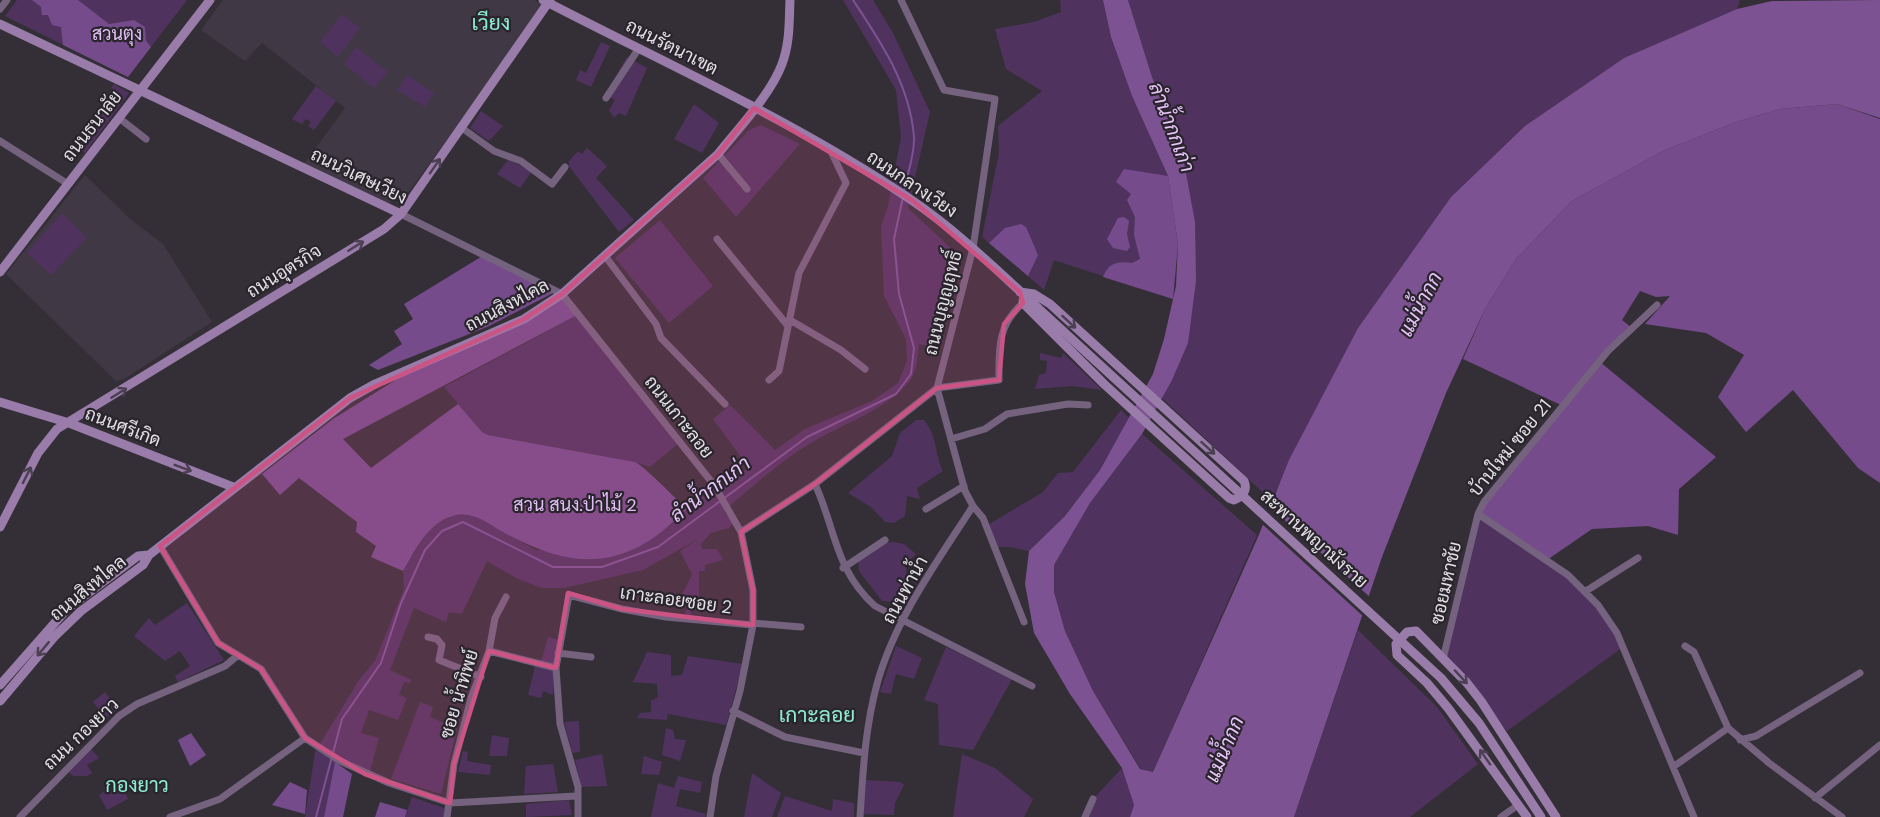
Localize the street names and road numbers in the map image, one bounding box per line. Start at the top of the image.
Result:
street label: ถนนรัตนาเขต [622,14,722,80]
street label: ถนนธนาลัย [57,85,127,167]
street label: ถนนวิเศษเวียง [307,141,412,210]
street label: ถนนกลางเวียง [862,144,963,223]
street label: ถนนอุตรกิจ [242,239,326,303]
street label: ถนนบุญญฤทธิ์ [914,247,968,358]
street label: ถนนสิงหไคล [460,272,553,337]
street label: ถนนเกาะลอย [639,371,719,463]
street label: บ้านใหม่ ซอย 21 [1463,394,1557,502]
street label: ถนนศรีเกิด [82,401,165,452]
street label: สะพานพญามังราย [1255,484,1373,594]
street label: ซอยมหาชัย [1425,539,1467,627]
street label: ถนนสิงหไคล [44,549,131,626]
street label: ถนนท่าน้ำ [873,550,933,628]
street label: เกาะลอยซอย 2 [619,580,733,620]
street label: ซอย น้ำทิพย์ [430,645,484,742]
street label: ถนน กองยาว [38,693,124,775]

